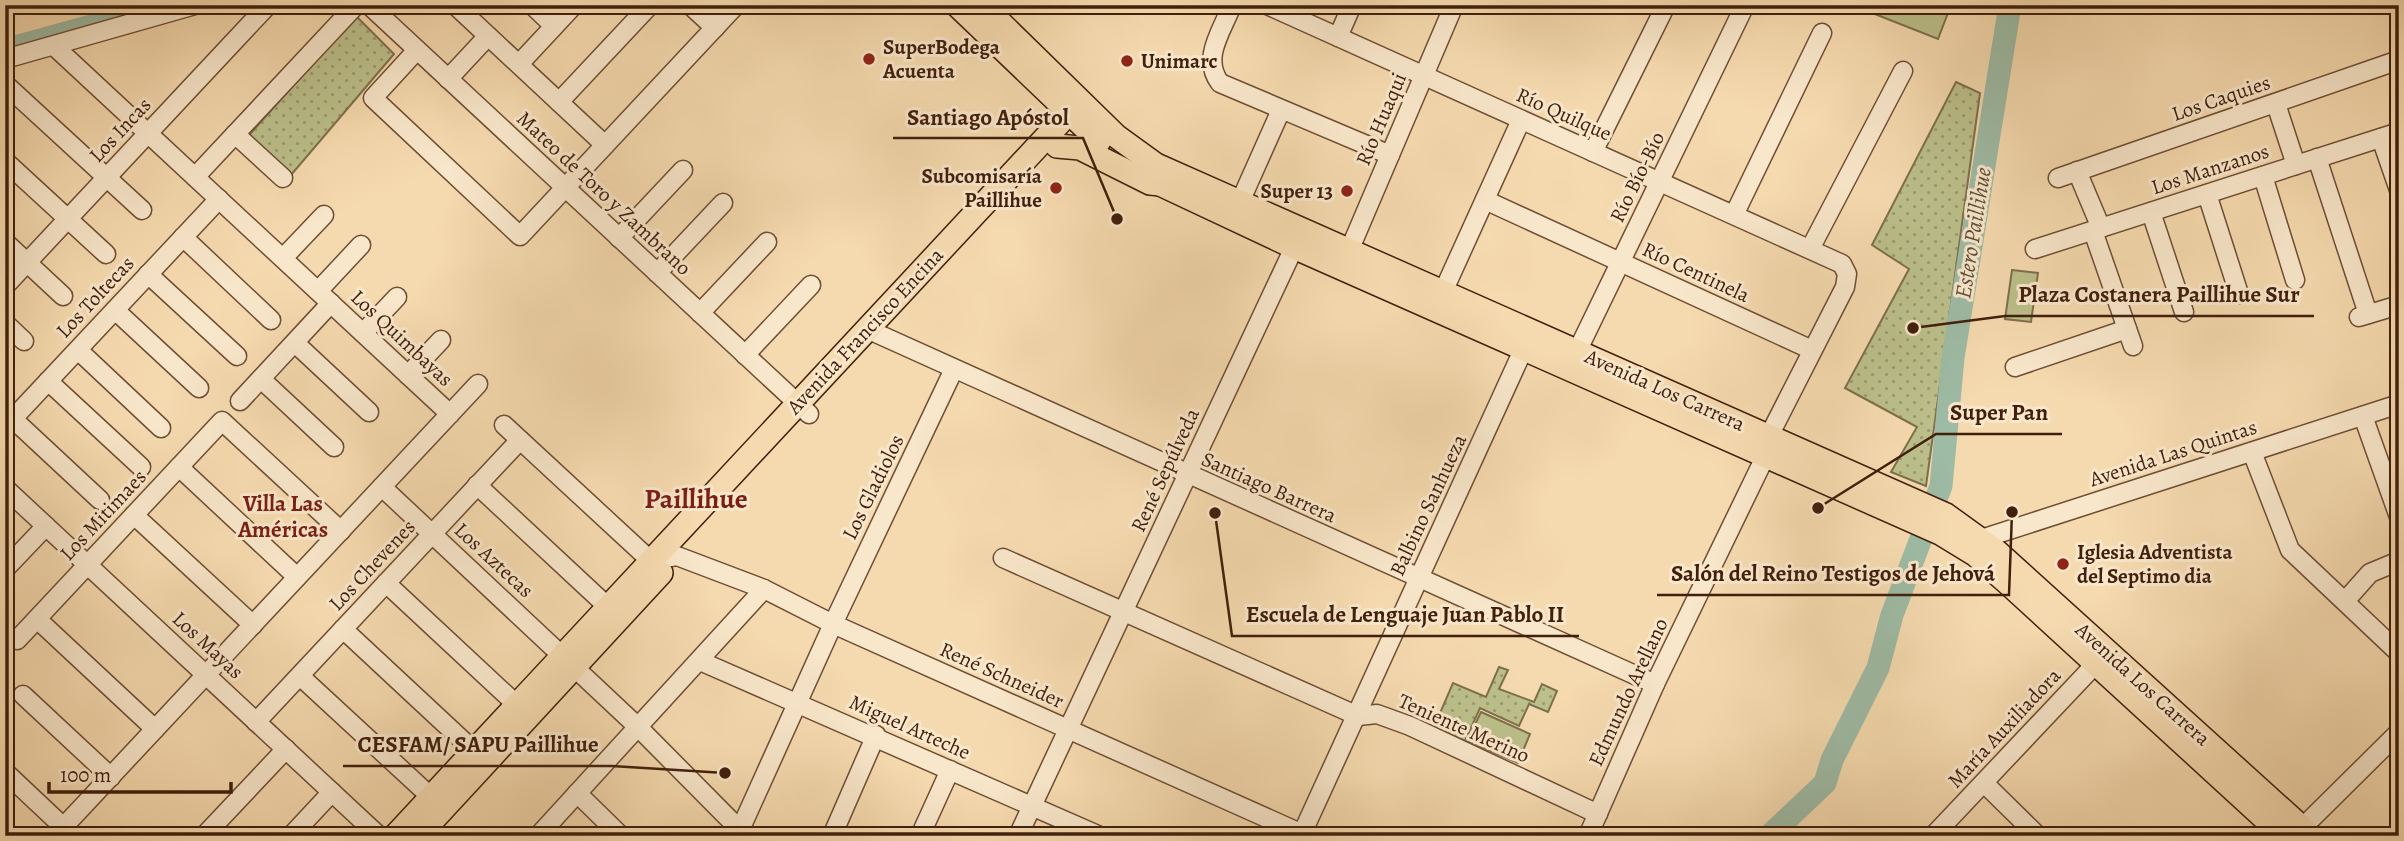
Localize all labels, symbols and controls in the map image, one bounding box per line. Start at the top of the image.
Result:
place label: SuperBodega Acuenta [882,33,1001,85]
place label: Unimarc [1141,47,1218,75]
marker: SuperBodega Acuenta [861,51,877,67]
marker: Unimarc [1119,53,1135,69]
street label: Río Huaqui [1349,68,1413,170]
street label: Los Caquies [2168,68,2274,128]
street label: Río Quilque [1512,81,1616,147]
street label: Los Incas [83,91,157,169]
callout: Santiago Apóstol [893,94,1083,138]
text: Santiago Apóstol [907,102,1069,133]
street label: Mateo de Toro y Zambrano [511,105,697,281]
street label: Río Bío-Bío [1603,127,1671,227]
street label: Los Manzanos [2147,137,2273,201]
place label: Subcomisaría Paillihue [922,162,1043,214]
water label: Estero Paillihue [1947,165,1999,301]
place label: Super 13 [1260,177,1333,205]
marker: Subcomisaría Paillihue [1048,180,1064,196]
marker: Super 13 [1339,183,1355,199]
street label: Río Centinela [1638,235,1754,309]
street label: Avenida Francisco Encina [780,241,950,421]
street label: Los Toltecas [50,250,140,344]
callout: Plaza Costanera Paillihue Sur [2005,272,2314,316]
text: Plaza Costanera Paillihue Sur [2018,279,2300,310]
street label: Los Quimbayas [345,283,459,393]
street label: Avenida Los Carrera [1580,342,1750,438]
callout: Super Pan [1936,390,2062,434]
text: Super Pan [1950,397,2048,428]
street label: René Sepúlveda [1124,403,1206,537]
street label: Avenida Las Quintas [2085,413,2260,494]
street label: Balbino Sanhueza [1383,429,1473,581]
street label: Los Gladiolos [835,430,911,544]
street label: Santiago Barrera [1197,445,1341,529]
street label: Los Mitimaes [53,463,153,567]
district label: Paillihue [644,480,748,518]
district label: Villa Las Américas [237,488,328,545]
street label: Los Chevenes [322,513,422,617]
street label: Los Aztecas [448,516,540,604]
place label: Iglesia Adventista del Septimo dia [2077,538,2234,590]
callout: Salón del Reino Testigos de Jehová [1657,551,2009,595]
marker: Iglesia Adventista del Septimo dia [2055,556,2071,572]
text: Salón del Reino Testigos de Jehová [1671,558,1995,589]
callout: Escuela de Lenguaje Juan Pablo II [1232,592,1579,636]
text: Escuela de Lenguaje Juan Pablo II [1246,599,1564,630]
street label: Los Mayas [166,605,250,685]
street label: Edmundo Arellano [1581,613,1675,771]
street label: Avenida Los Carrera [2069,615,2217,752]
street label: René Schneider [936,635,1068,715]
street label: María Auxiliadora [1941,662,2067,794]
street label: Teniente Merino [1394,687,1534,769]
street label: Miguel Arteche [845,688,975,766]
callout: CESFAM/ SAPU Paillihue [343,722,612,766]
text: CESFAM/ SAPU Paillihue [357,729,599,760]
scale bar [49,750,231,794]
text: 100 m [60,761,111,789]

